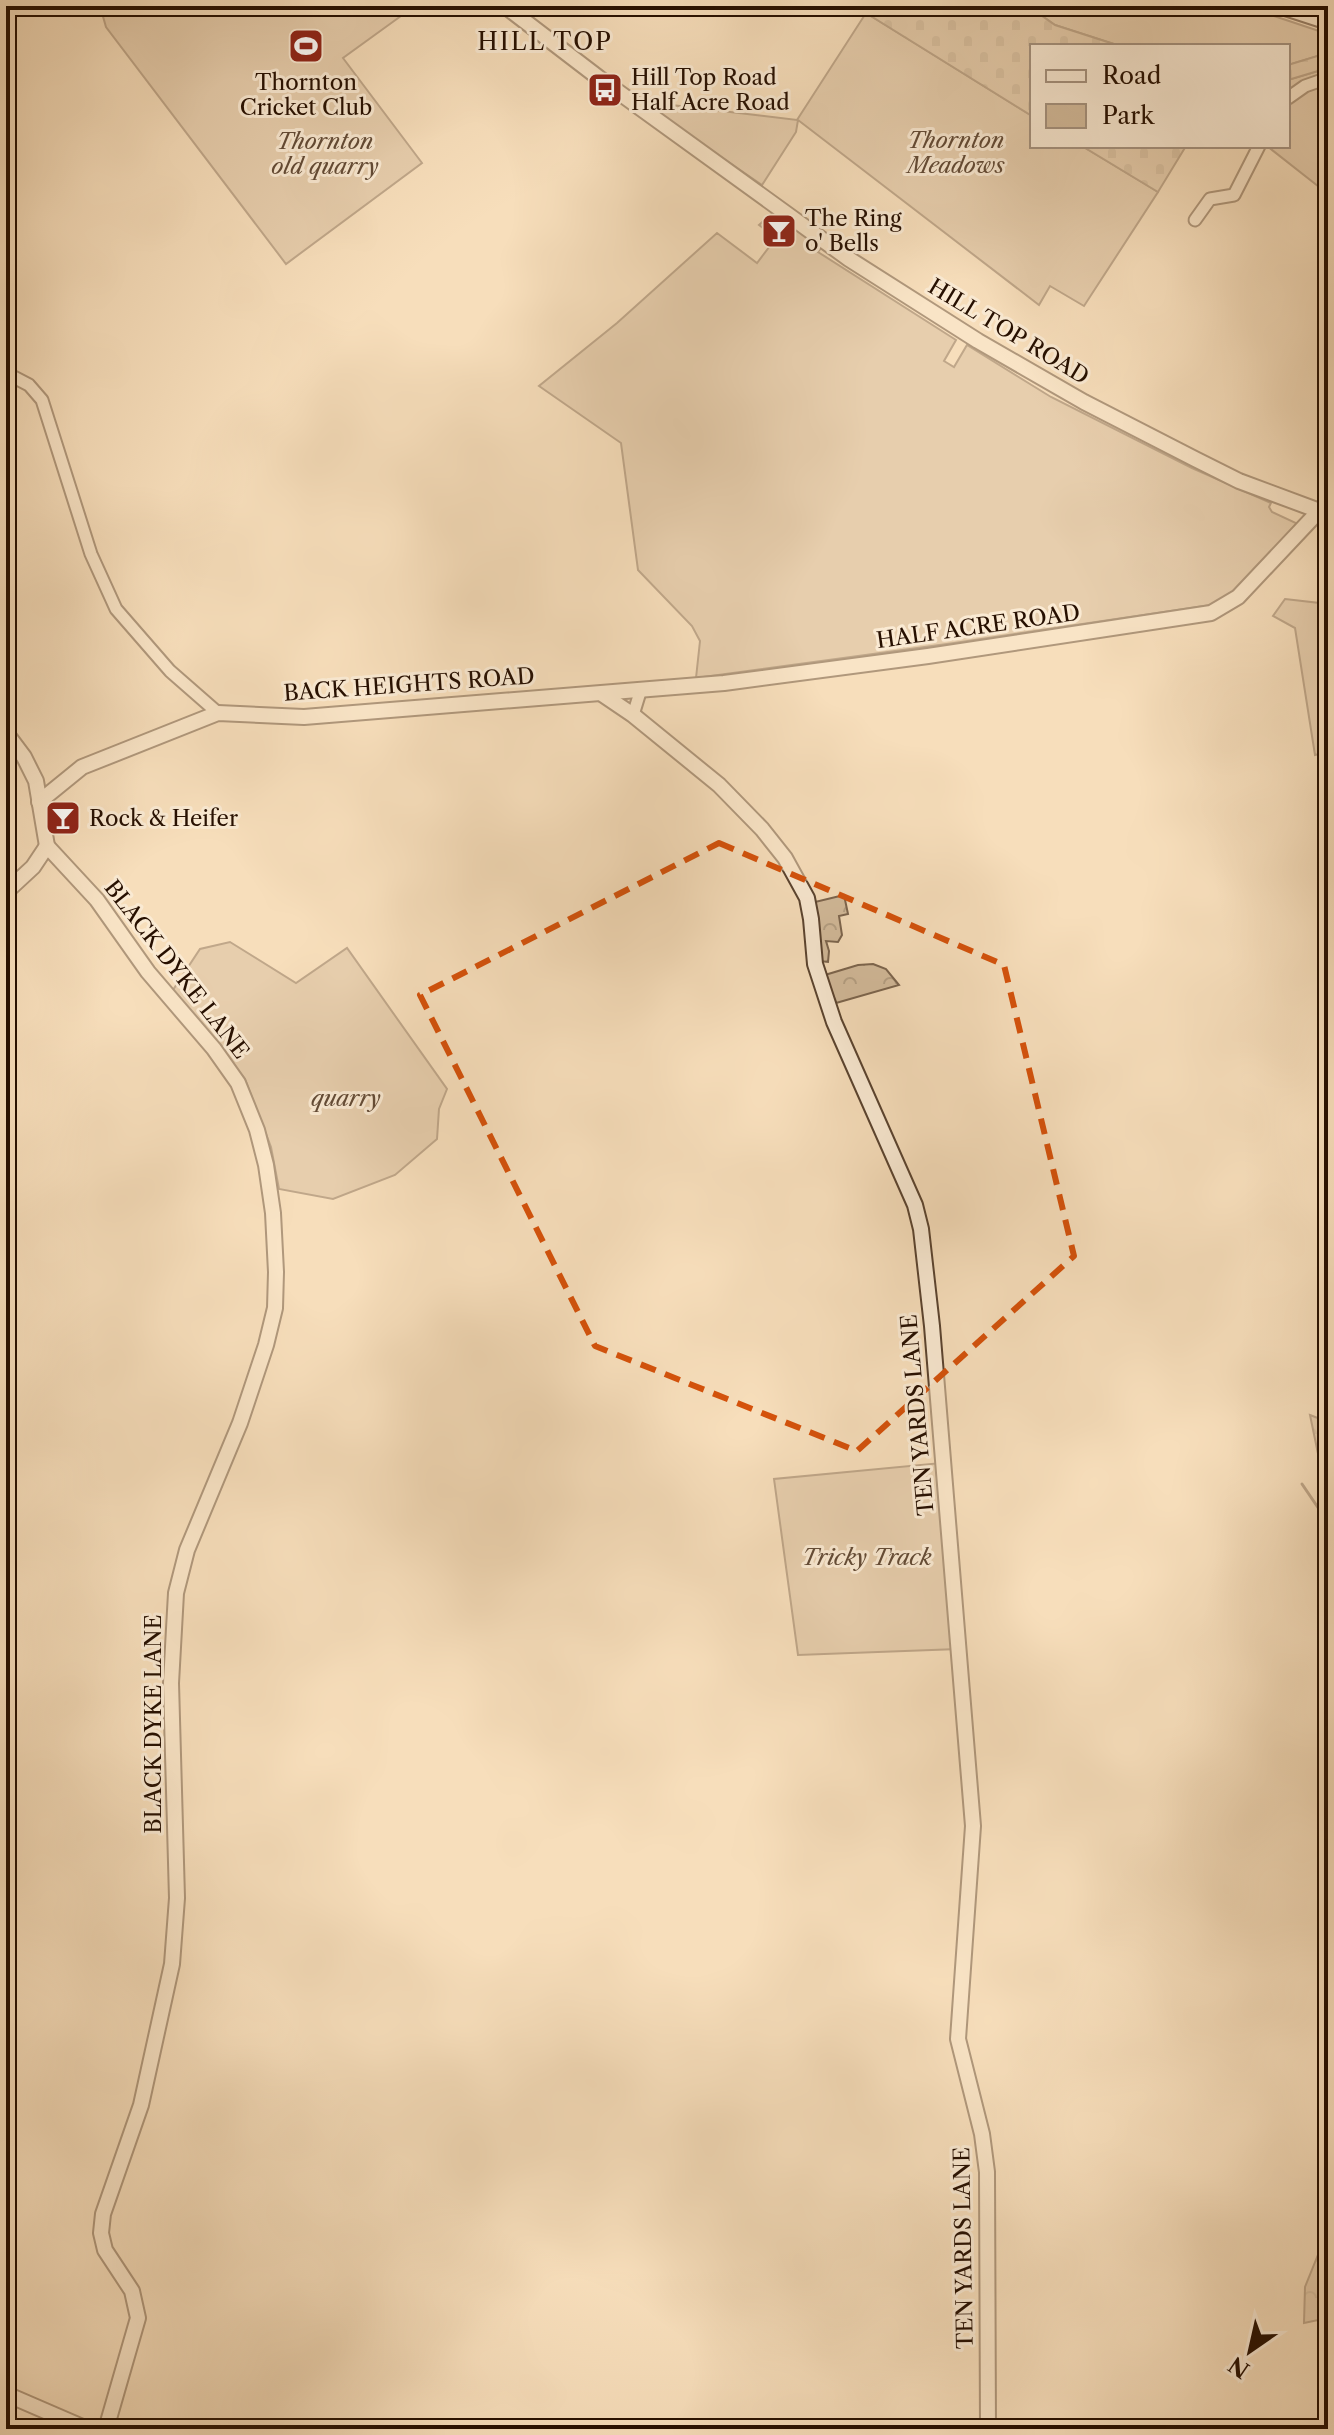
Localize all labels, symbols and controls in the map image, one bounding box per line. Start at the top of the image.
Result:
sports icon: Thornton Cricket Club [287,27,325,65]
district label: HILL TOP [477,27,613,56]
legend [1030,44,1290,148]
text: Road [1102,61,1162,90]
place label: Hill Top Road Half Acre Road [631,64,790,116]
place label: Thornton Cricket Club [240,69,372,121]
bus stop icon: Hill Top Road Half Acre Road [586,71,624,109]
text: Park [1102,101,1155,130]
park label: Thornton Meadows [904,127,1005,179]
park label: Thornton old quarry [271,128,379,180]
place label: The Ring o' Bells [805,205,902,257]
bar icon: The Ring o' Bells [760,212,798,250]
street label: HILL TOP ROAD [924,273,1094,390]
street label: HALF ACRE ROAD [875,599,1082,654]
street label: BACK HEIGHTS ROAD [283,662,535,707]
bar icon: Rock & Heifer [44,799,82,837]
place label: Rock & Heifer [89,805,238,832]
street label: BLACK DYKE LANE [98,875,255,1064]
park label: quarry [311,1085,381,1112]
street label: TEN YARDS LANE [895,1313,940,1517]
park label: Tricky Track [802,1544,932,1571]
street label: BLACK DYKE LANE [140,1614,167,1834]
street label: TEN YARDS LANE [948,2147,979,2349]
north arrow [1210,2311,1290,2391]
text: N [1224,2351,1255,2384]

